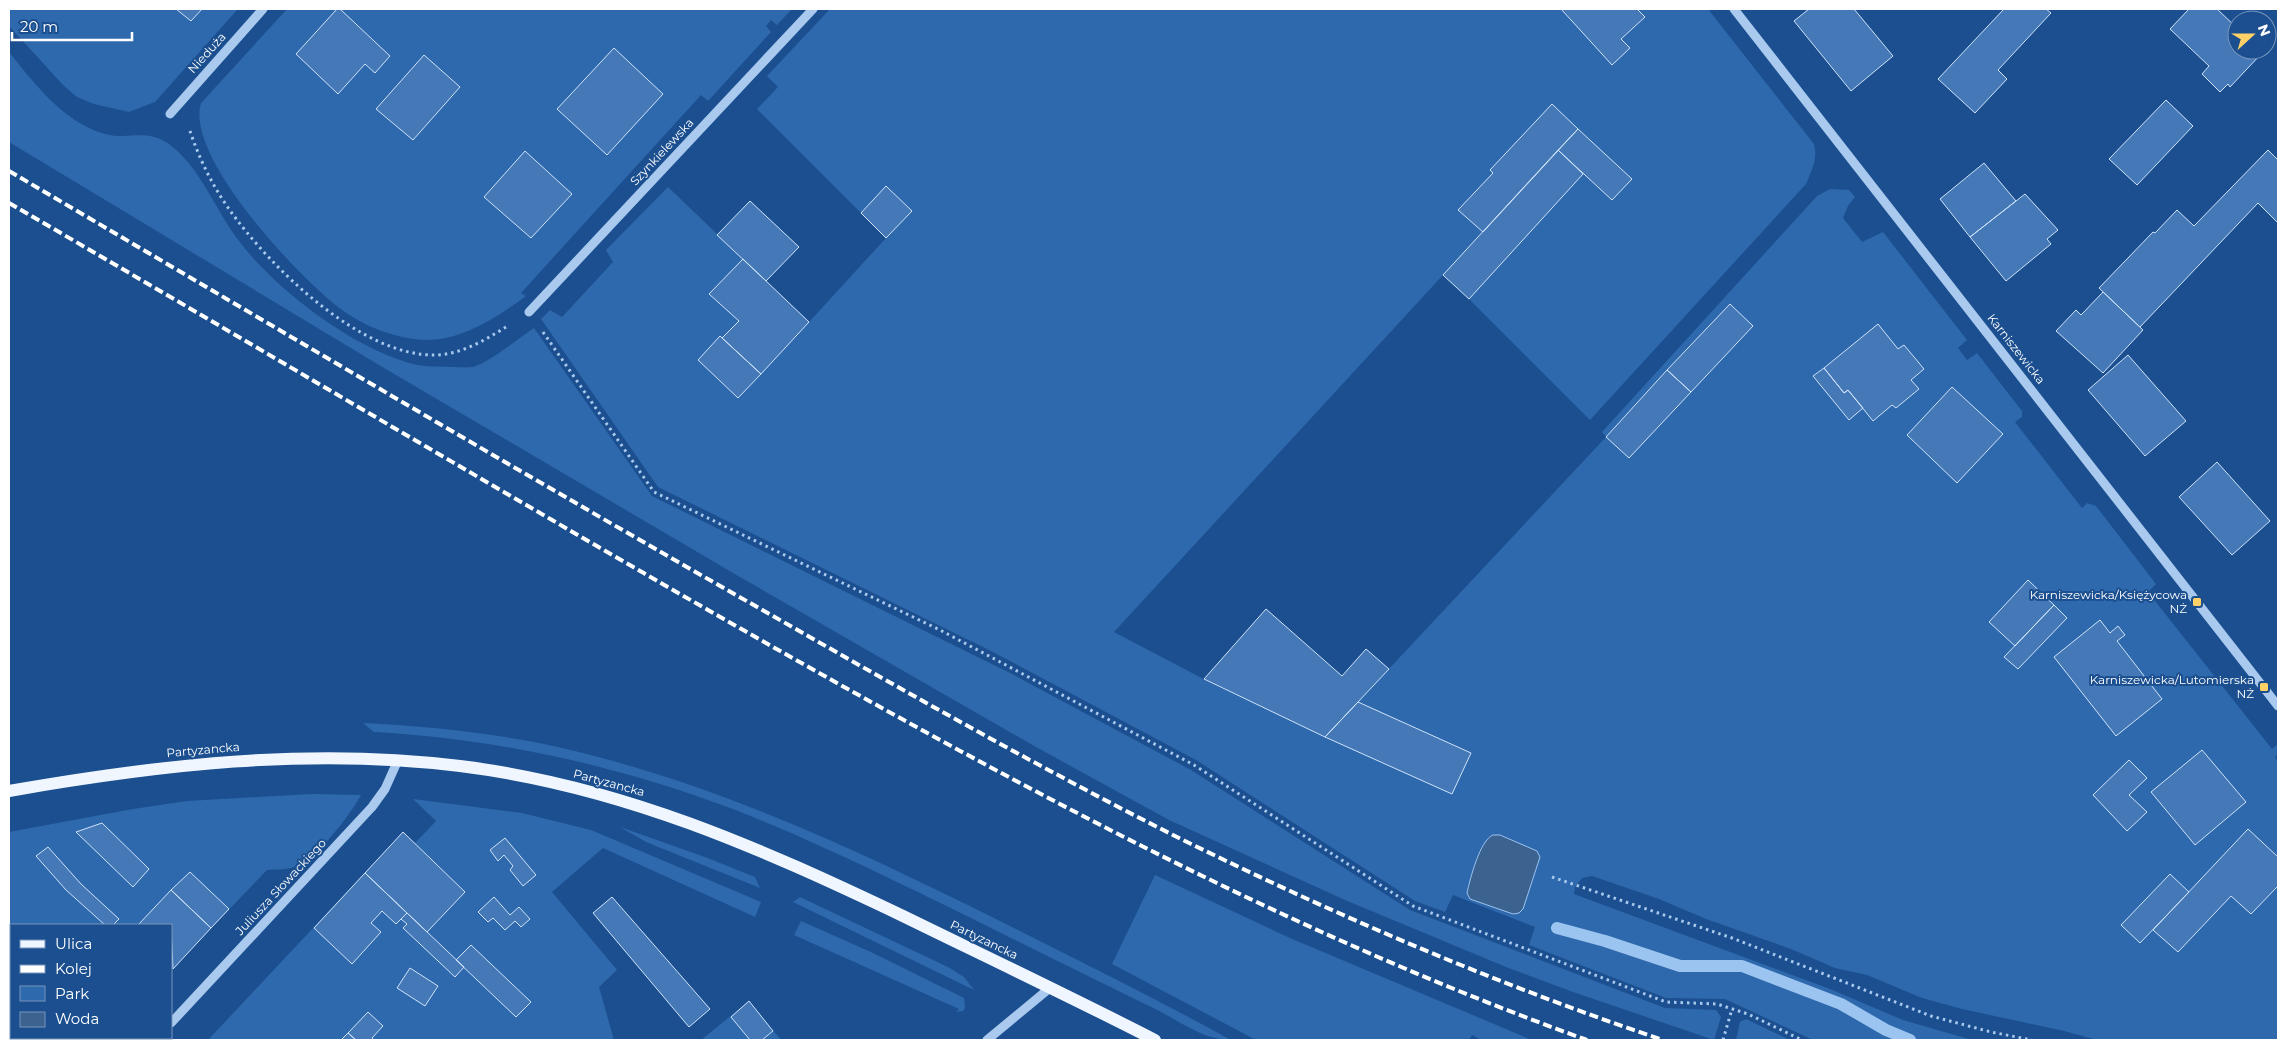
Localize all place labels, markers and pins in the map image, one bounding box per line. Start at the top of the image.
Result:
place label: Karniszewicka/Księżycowa NŻ [2030,587,2187,616]
marker: Karniszewicka/Księżycowa NŻ [2191,596,2203,608]
place label: Karniszewicka/Lutomierska NŻ [2090,672,2254,701]
marker: Karniszewicka/Lutomierska NŻ [2258,681,2270,693]

